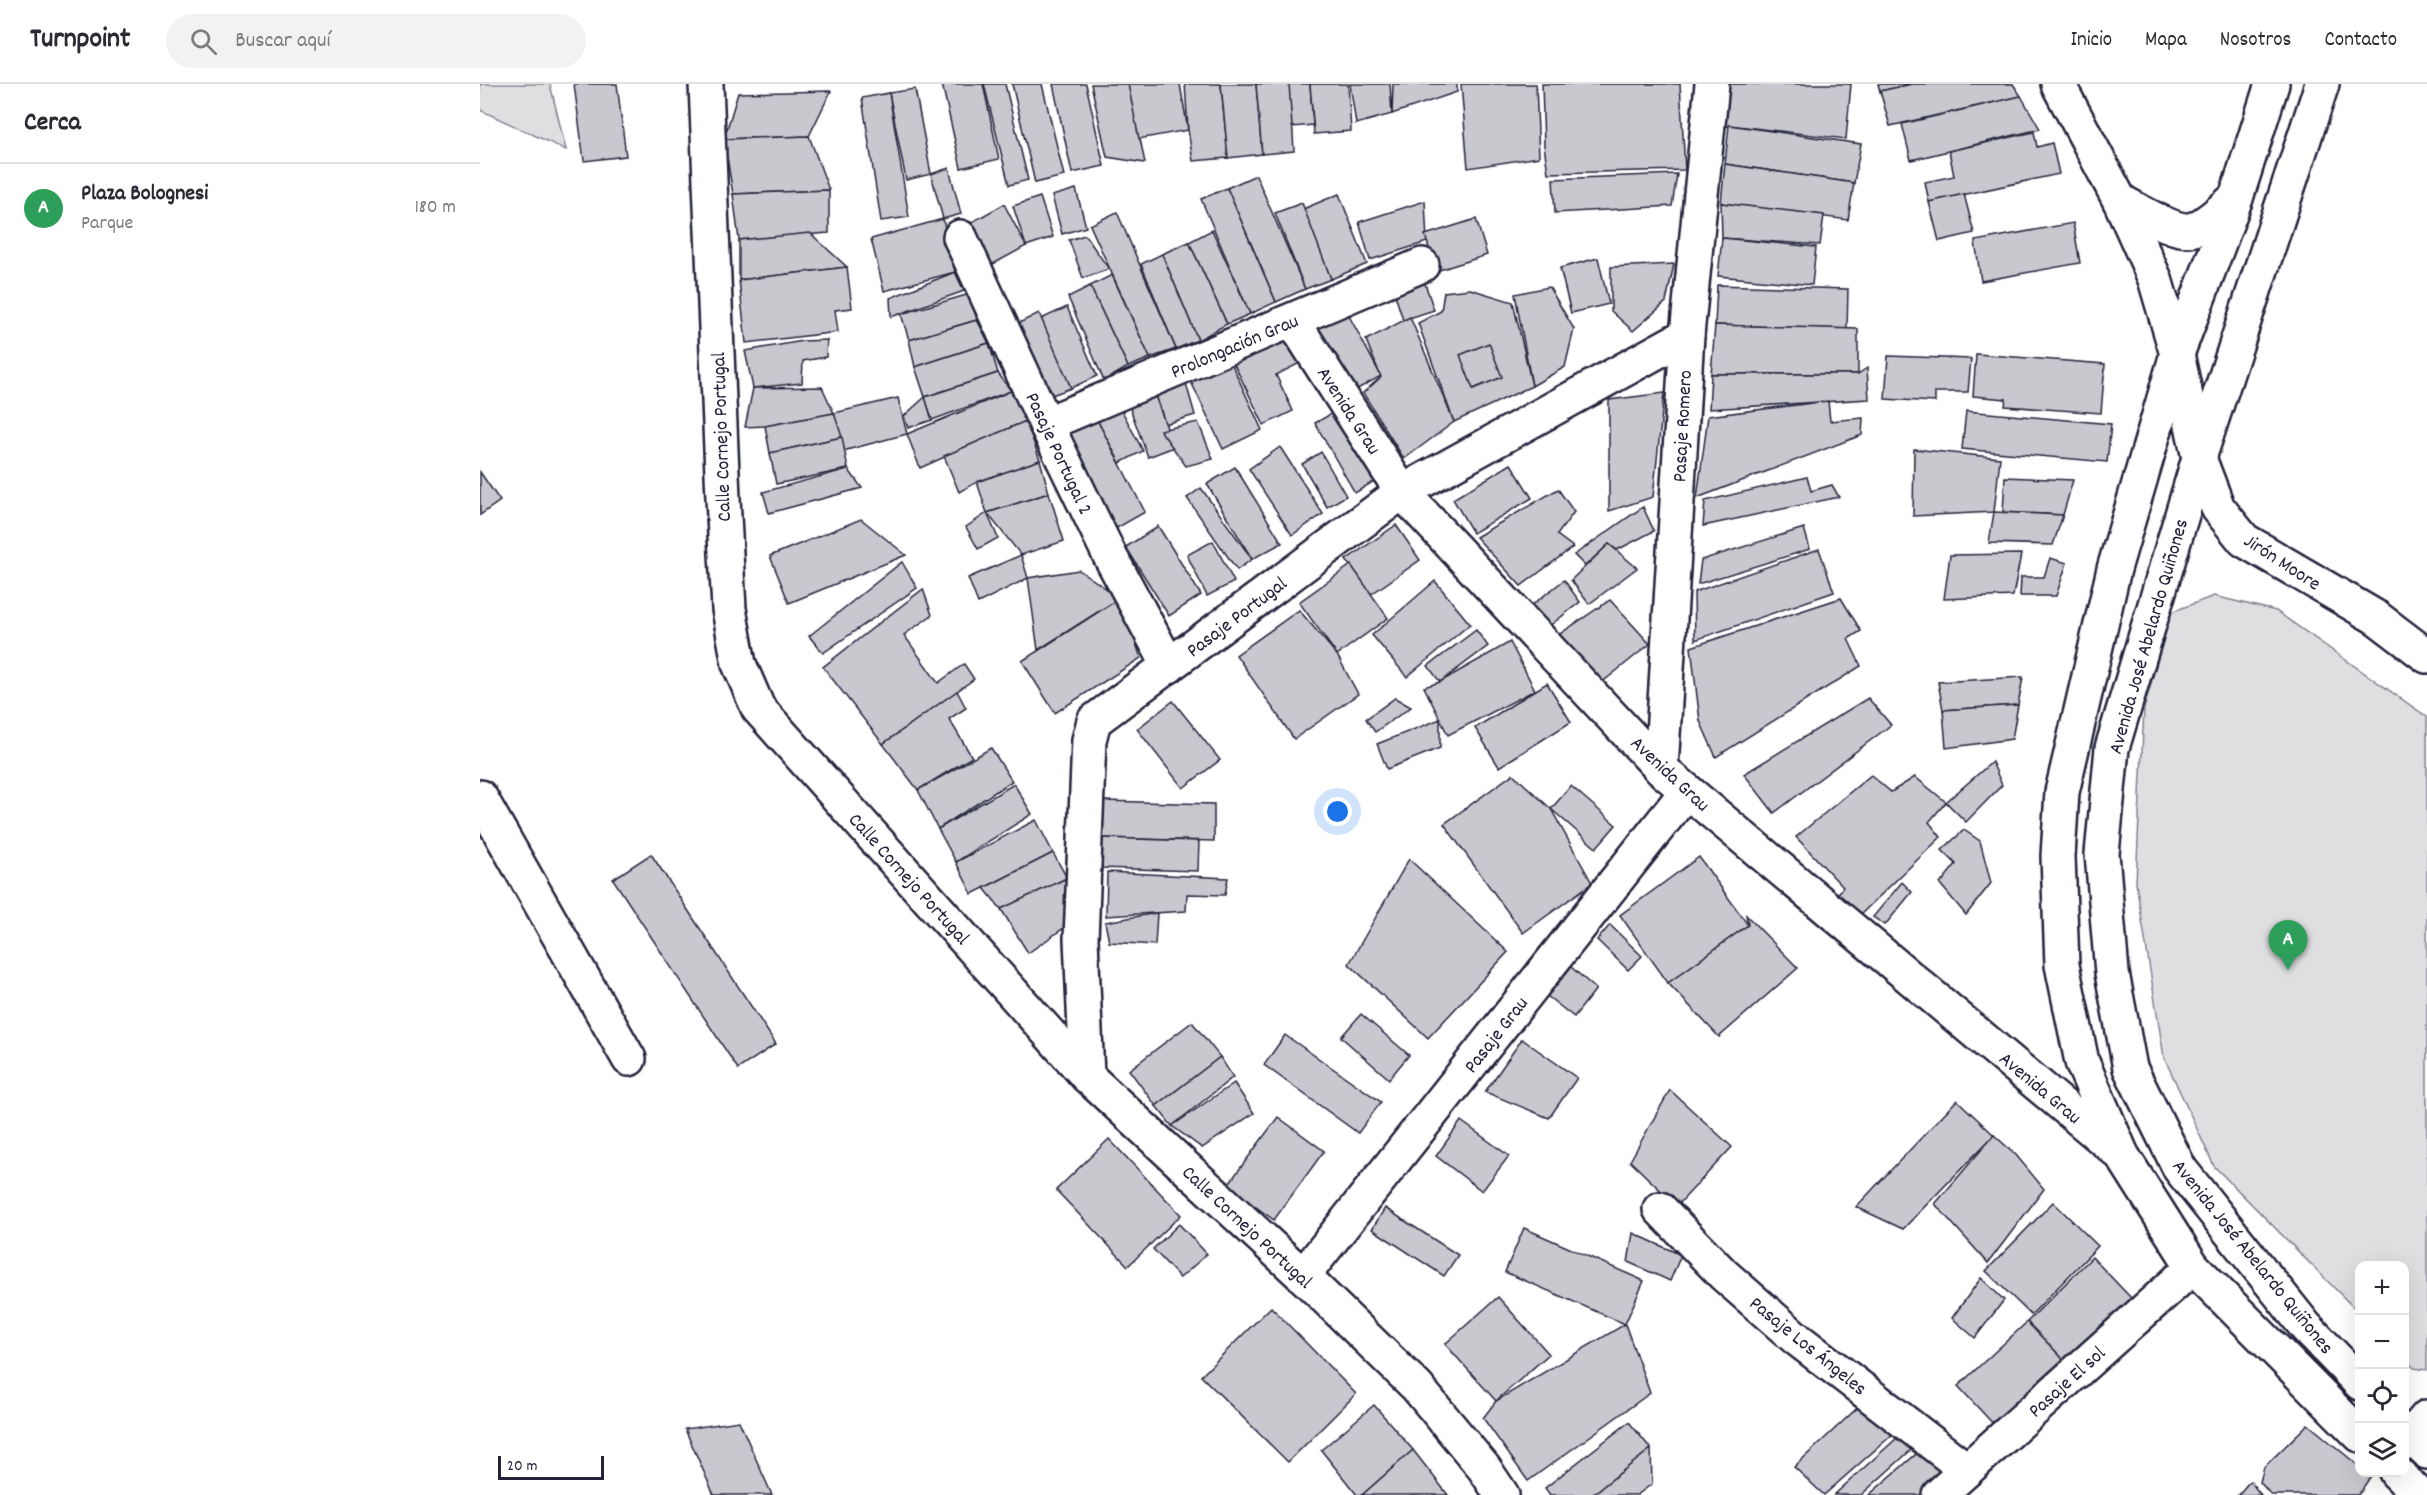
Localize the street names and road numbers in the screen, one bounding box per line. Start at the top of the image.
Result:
street label: Prolongación Grau [1167,308,1303,387]
street label: Calle Cornejo Portugal [706,352,740,522]
street label: Avenida Grau [1309,362,1386,461]
street label: Pasaje Romero [1667,369,1701,483]
street label: Pasaje Portugal 2 [1017,388,1098,520]
street label: Avenida José Abelardo Quiñones [2103,516,2197,758]
street label: Jirón Moore [2237,528,2326,599]
street label: Pasaje Portugal [1182,571,1294,665]
street label: Avenida Grau [1623,731,1715,819]
street label: Calle Cornejo Portugal [841,808,975,953]
street label: Pasaje Grau [1459,992,1536,1080]
street label: Avenida Grau [1992,1046,2086,1132]
street label: Avenida José Abelardo Quiñones [2164,1154,2339,1361]
street label: Calle Cornejo Portugal [1174,1160,1318,1296]
street label: Pasaje Los Ángeles [1742,1291,1872,1404]
street label: Pasaje El sol [2023,1341,2113,1426]

